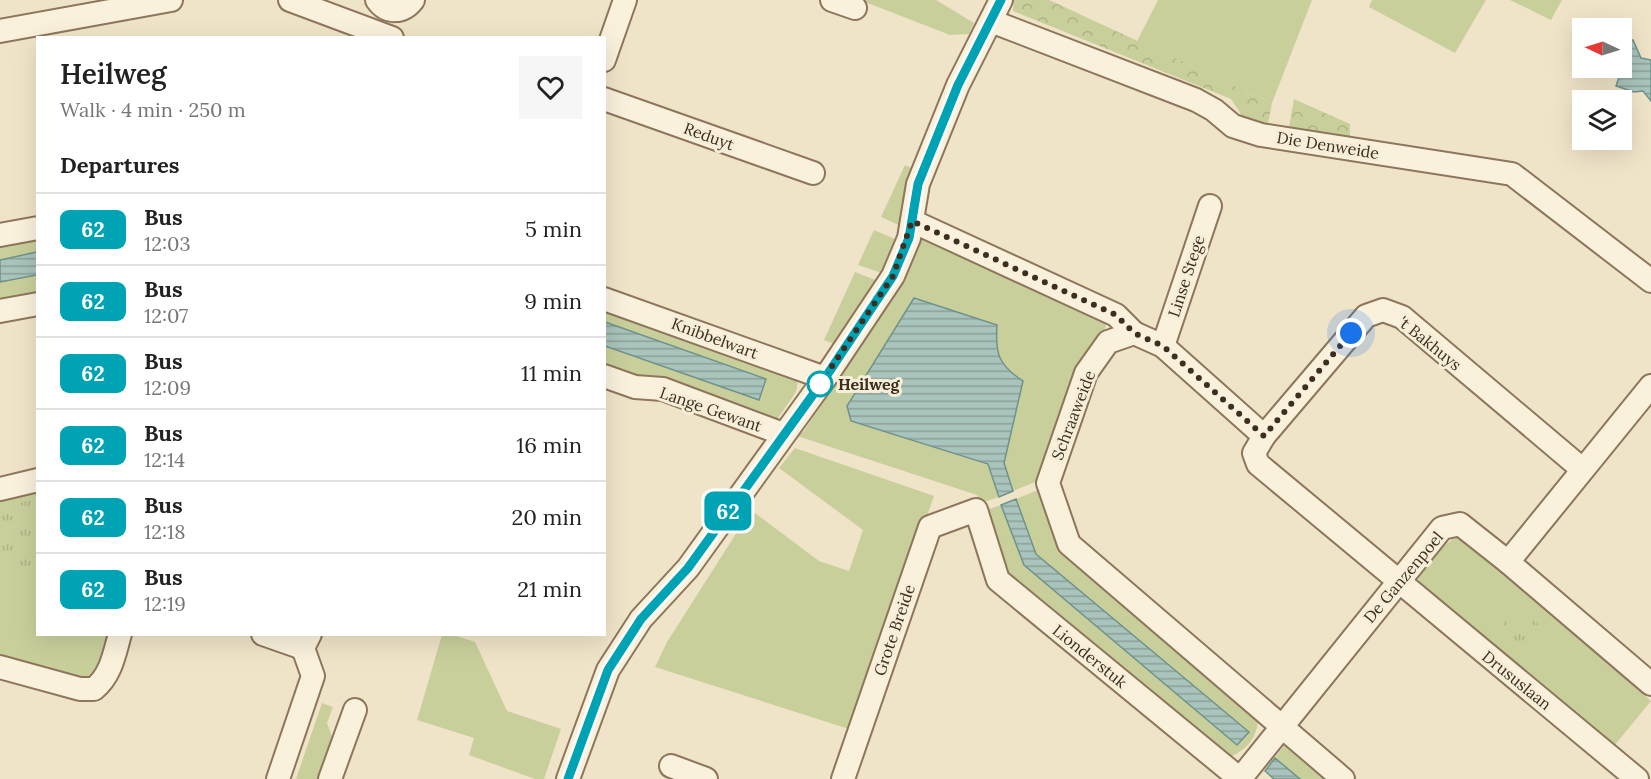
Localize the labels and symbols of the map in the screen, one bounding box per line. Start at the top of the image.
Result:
north arrow [1572,18,1632,78]
street label: Reduyt [681,118,738,155]
street label: Die Denweide [1275,127,1381,163]
street label: Linse Stege [1163,232,1209,320]
street label: 't Bakhuys [1394,311,1466,375]
street label: Knibbelwart [669,313,762,363]
your location [1336,318,1366,348]
street label: Schraaweide [1047,367,1099,463]
marker: Heilweg [807,371,833,397]
place label: Heilweg [838,374,901,394]
street label: Lange Gewant [657,382,765,436]
line badge: 62 [701,492,755,530]
street label: De Ganzenpoel [1359,527,1447,627]
street label: Grote Breide [869,581,919,678]
street label: Lionderstuk [1049,620,1131,692]
street label: Drususlaan [1478,646,1556,714]

